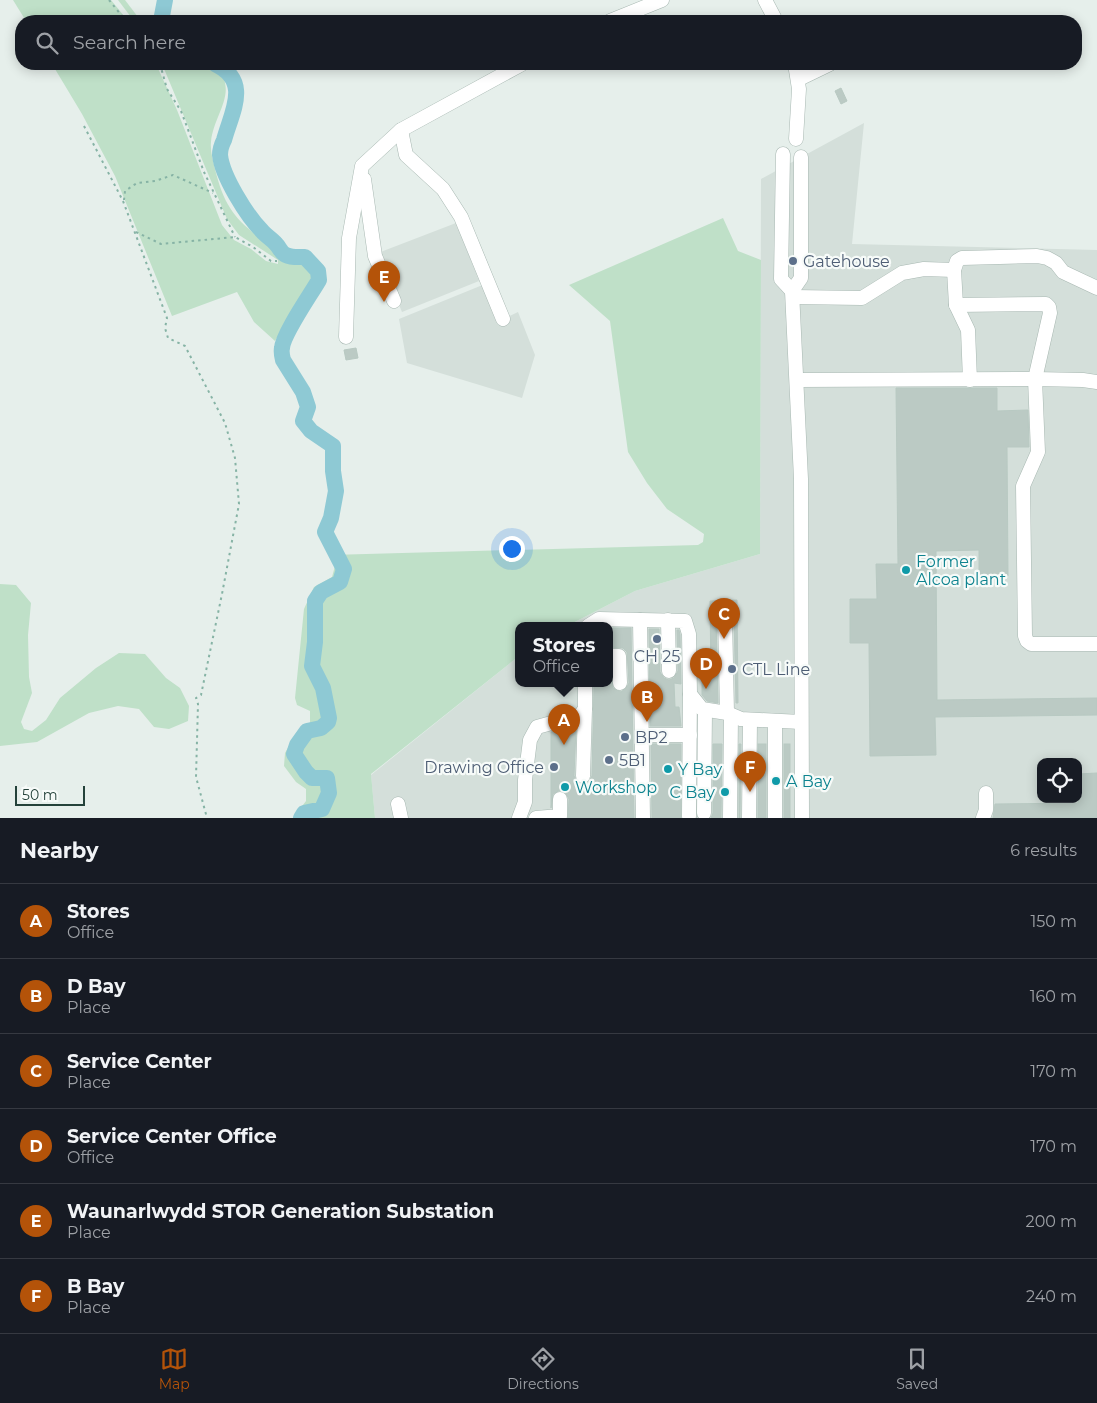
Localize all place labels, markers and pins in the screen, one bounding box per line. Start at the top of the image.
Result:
place label: Gatehouse [803,252,890,271]
marker: Gatehouse [787,255,799,267]
pin: E [368,261,400,302]
place label: Former Alcoa plant [916,552,1007,589]
marker: Former Alcoa plant [900,564,912,576]
pin: C [708,598,740,639]
marker: CH 25 [651,633,663,645]
place label: CH 25 [634,647,680,666]
pin: D [690,648,722,689]
place label: CTL Line [742,660,810,679]
marker: CTL Line [726,663,738,675]
pin: B [631,681,663,722]
pin: A [548,704,580,745]
place label: BP2 [635,728,668,747]
marker: BP2 [619,731,631,743]
place label: 5B1 [619,751,646,770]
pin: F [734,751,766,792]
marker: 5B1 [603,754,615,766]
place label: Drawing Office [424,758,544,777]
place label: Y Bay [678,760,723,779]
marker: Drawing Office [548,761,560,773]
marker: Y Bay [662,763,674,775]
place label: A Bay [786,772,832,791]
marker: A Bay [770,775,782,787]
place label: Workshop [575,778,657,797]
marker: Workshop [559,781,571,793]
place label: C Bay [670,783,715,802]
marker: C Bay [719,786,731,798]

